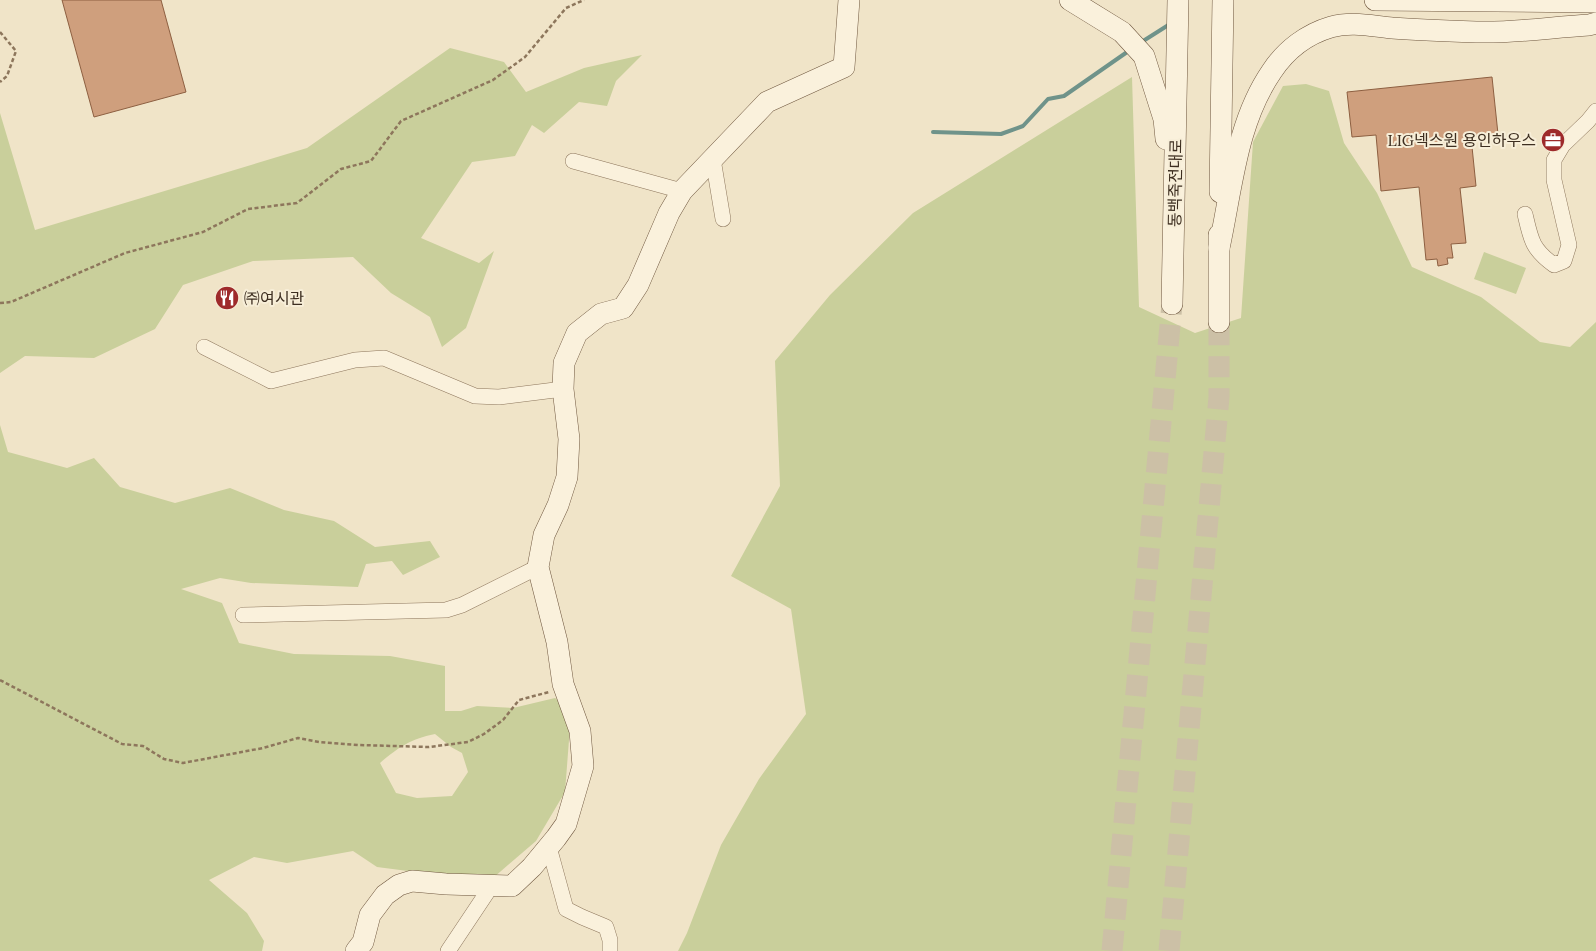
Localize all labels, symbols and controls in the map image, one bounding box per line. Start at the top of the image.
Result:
office icon: LIG넥스원 용인하우스 [1540,127,1566,153]
place label: LIG넥스원 용인하우스 [1387,130,1536,150]
street label: 동백죽전대로 [1164,138,1186,227]
restaurant icon: ㈜여시관 [214,285,240,311]
place label: ㈜여시관 [244,288,304,308]

